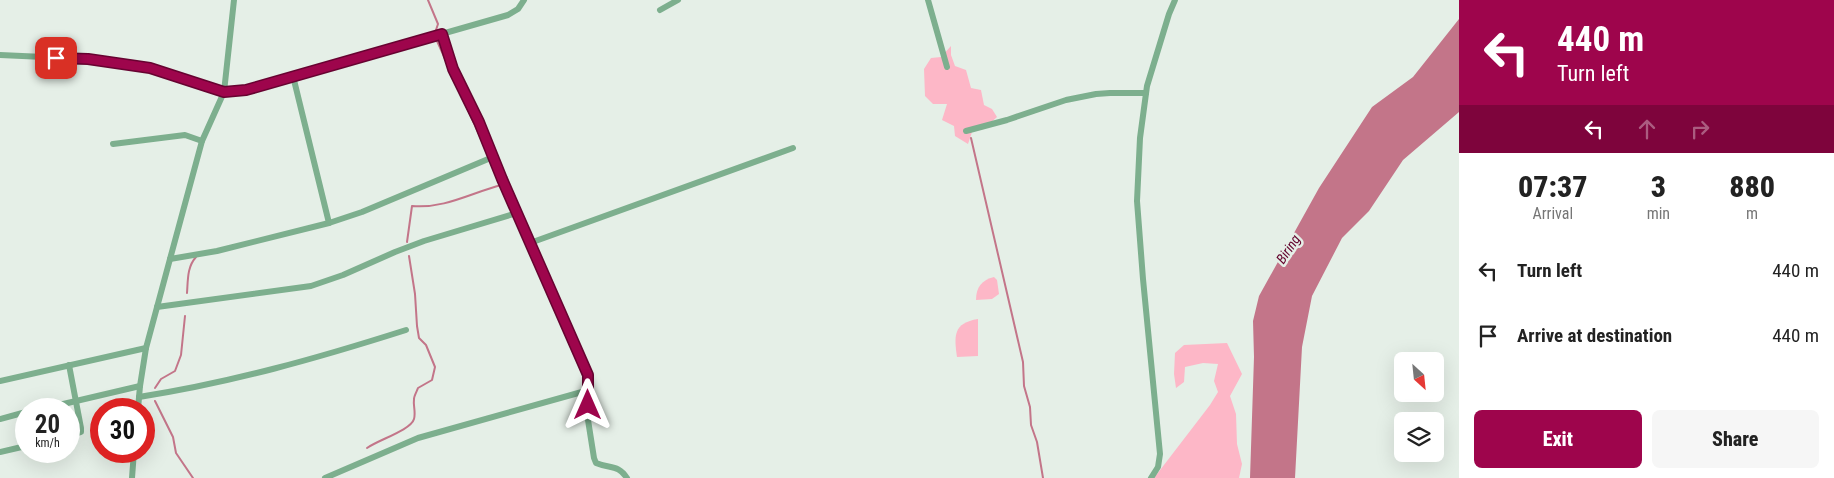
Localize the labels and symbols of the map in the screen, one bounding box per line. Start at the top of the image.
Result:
pin [35,37,77,79]
water label: Biring [1273,231,1303,266]
north arrow [1394,352,1444,402]
position arrow [561,378,613,430]
speed limit sign: 30 [90,398,155,463]

